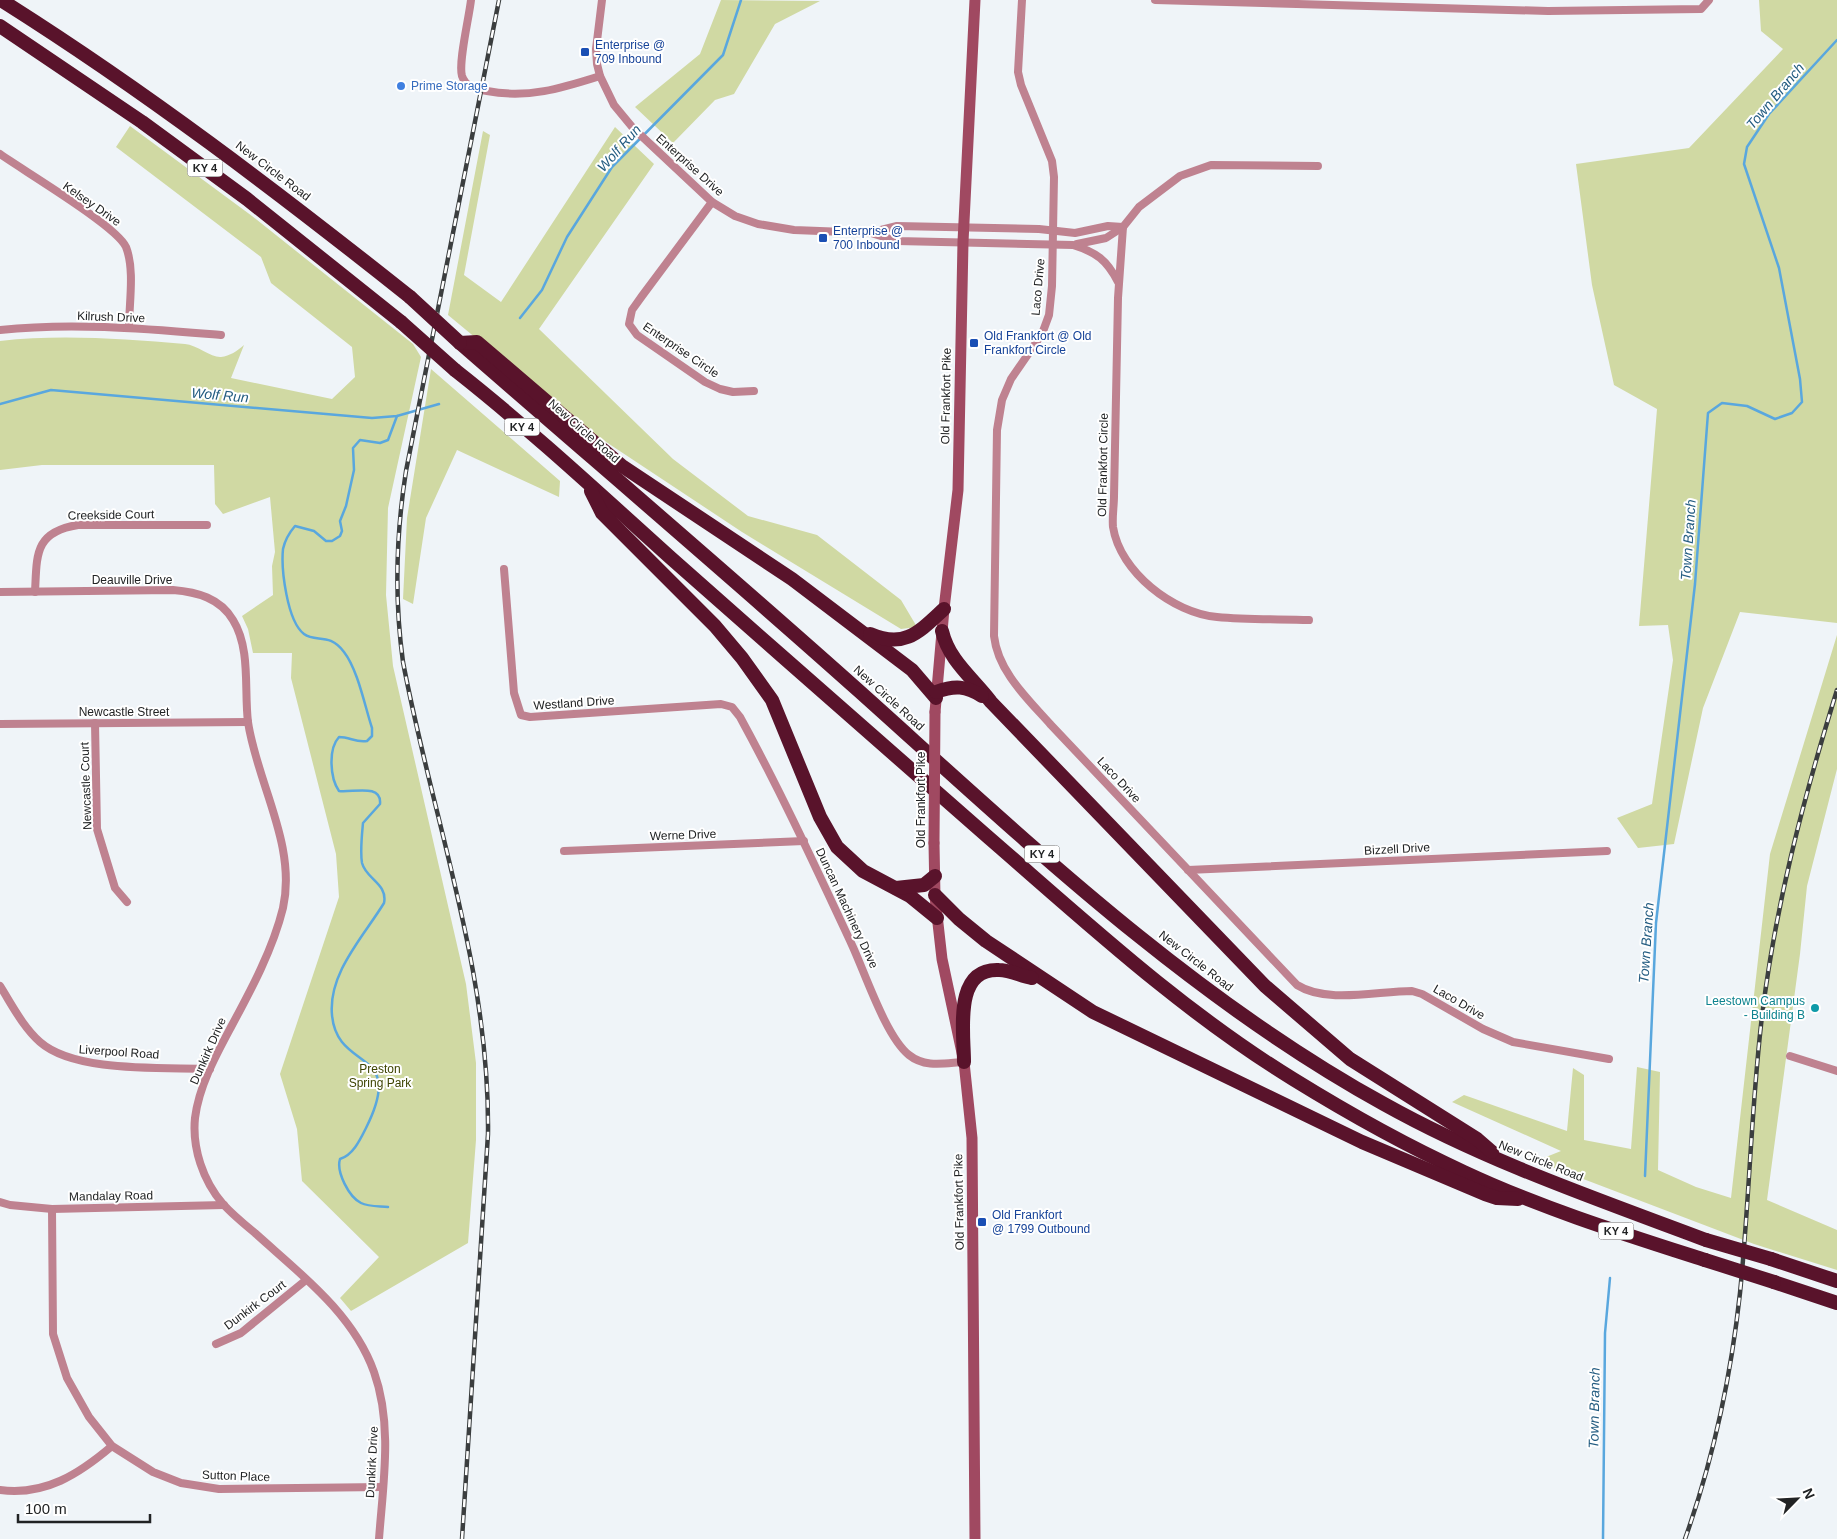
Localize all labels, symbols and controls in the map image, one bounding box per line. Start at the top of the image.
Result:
place label: Enterprise @ 709 Inbound [595,38,665,66]
marker: Enterprise @ 709 Inbound [579,46,591,58]
water label: Town Branch [1743,60,1807,132]
place label: Prime Storage [411,79,488,93]
marker: Prime Storage [395,80,407,92]
water label: Wolf Run [594,121,644,175]
street label: Enterprise Drive [653,131,727,199]
street label: New Circle Road [233,138,313,204]
road number: KY 4 [188,160,222,177]
street label: Kelsey Drive [60,179,124,229]
place label: Enterprise @ 700 Inbound [833,224,903,252]
marker: Enterprise @ 700 Inbound [817,232,829,244]
street label: Laco Drive [1029,257,1048,316]
street label: Kilrush Drive [77,309,146,325]
street label: Enterprise Circle [640,319,722,381]
place label: Old Frankfort @ Old Frankfort Circle [984,329,1092,357]
marker: Old Frankfort @ Old Frankfort Circle [968,337,980,349]
street label: Old Frankfort Pike [938,347,954,444]
water label: Wolf Run [191,385,250,405]
street label: New Circle Road [545,396,623,466]
street label: Old Frankfort Circle [1095,413,1111,517]
road number: KY 4 [504,418,540,436]
water label: Town Branch [1677,499,1699,581]
street label: Creekside Court [68,507,155,523]
street label: Deauville Drive [92,573,173,587]
street label: New Circle Road [851,663,927,733]
street label: Westland Drive [533,693,615,713]
street label: Newcastle Street [79,705,170,719]
street label: Newcastle Court [77,741,95,830]
street label: Old Frankfort Pike [914,751,928,848]
street label: Laco Drive [1094,754,1144,806]
street label: Werne Drive [650,827,717,843]
street label: Bizzell Drive [1364,840,1431,858]
street label: Duncan Machinery Drive [813,846,881,971]
road number: KY 4 [1024,846,1060,862]
water label: Town Branch [1635,902,1657,984]
street label: New Circle Road [1156,928,1236,994]
street label: Laco Drive [1431,982,1488,1023]
place label: Leestown Campus - Building B [1706,994,1805,1022]
marker: Leestown Campus - Building B [1809,1002,1821,1014]
street label: Dunkirk Drive [187,1015,229,1087]
street label: Liverpool Road [78,1042,160,1062]
park label: Preston Spring Park [349,1062,412,1090]
street label: New Circle Road [1497,1138,1585,1184]
street label: Old Frankfort Pike [951,1153,967,1250]
street label: Mandalay Road [69,1188,153,1204]
place label: Old Frankfort @ 1799 Outbound [992,1208,1090,1236]
marker: Old Frankfort @ 1799 Outbound [976,1216,988,1228]
road number: KY 4 [1598,1222,1634,1240]
street label: Dunkirk Court [221,1277,289,1333]
water label: Town Branch [1585,1367,1603,1449]
street label: Dunkirk Drive [363,1425,381,1498]
street label: Sutton Place [202,1468,271,1484]
north arrow [1772,1474,1822,1524]
text: N [1800,1486,1818,1502]
scale bar [18,1492,150,1524]
text: 100 m [25,1500,67,1517]

